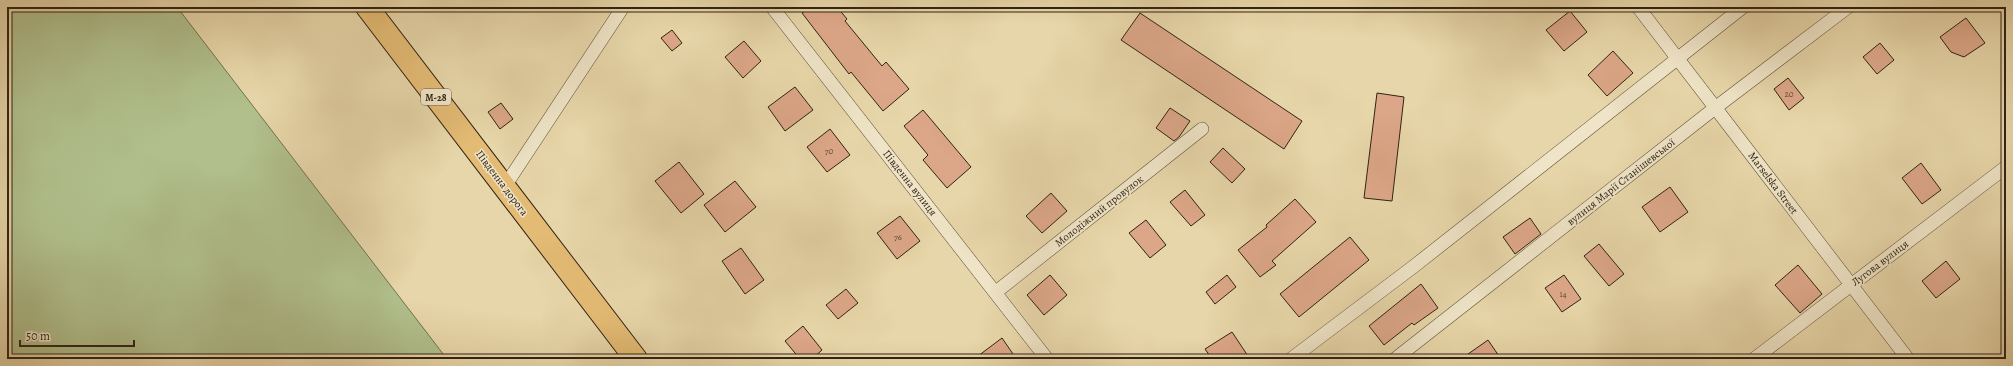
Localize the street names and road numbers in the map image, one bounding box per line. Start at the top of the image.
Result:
road number: М-28 [421,89,451,105]
street label: вулиця Марії Станішевської [1564,135,1678,229]
street label: Південна дорога [472,147,532,220]
street label: Південна вулиця [879,147,941,219]
street label: Marselska Street [1745,149,1802,218]
street label: Молодіжний провулок [1052,172,1147,250]
street label: Лугова вулиця [1848,237,1912,289]

